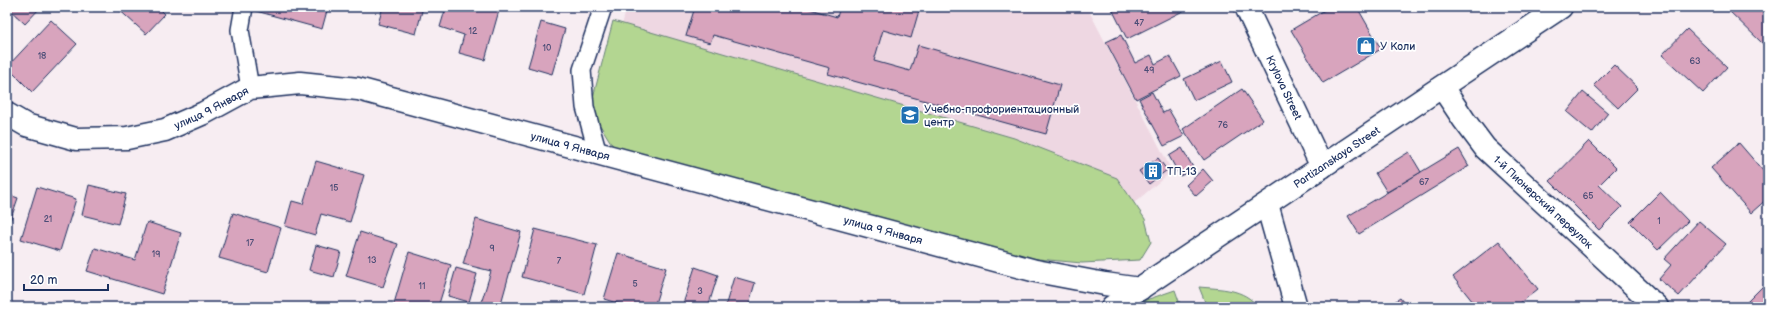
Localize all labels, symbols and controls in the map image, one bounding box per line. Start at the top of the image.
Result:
house number: 47 [1134,18,1145,29]
house number: 12 [469,26,478,37]
shop icon: У Коли [1355,35,1377,57]
place label: У Коли [1380,40,1415,53]
house number: 10 [543,43,551,54]
house number: 18 [38,51,46,62]
street label: Krylova Street [1263,53,1305,122]
house number: 63 [1689,56,1701,67]
house number: 49 [1144,65,1154,76]
street label: улица 9 Января [172,84,251,132]
place label: Учебно-профориентационный центр [924,103,1079,129]
school or university icon: Учебно-профориентационный центр [899,104,921,126]
house number: 76 [1218,120,1228,131]
street label: Partizanskaya Street [1291,124,1383,191]
street label: улица 9 Января [529,130,611,163]
street label: 1-й Пионерский переулок [1490,153,1595,251]
building icon: ТП-13 [1142,160,1164,182]
place label: ТП-13 [1167,165,1197,178]
house number: 67 [1419,177,1430,188]
house number: 15 [330,183,338,194]
house number: 65 [1583,191,1593,202]
house number: 21 [44,214,52,225]
street label: улица 9 Января [842,214,924,247]
house number: 1 [1657,216,1661,227]
house number: 17 [246,238,255,249]
house number: 9 [489,243,495,254]
house number: 19 [152,249,160,260]
house number: 13 [367,255,377,266]
house number: 7 [557,256,562,267]
scale bar [24,266,108,292]
text: 20 m [30,273,57,288]
house number: 5 [632,279,638,290]
house number: 11 [419,281,425,292]
house number: 3 [697,286,703,297]

